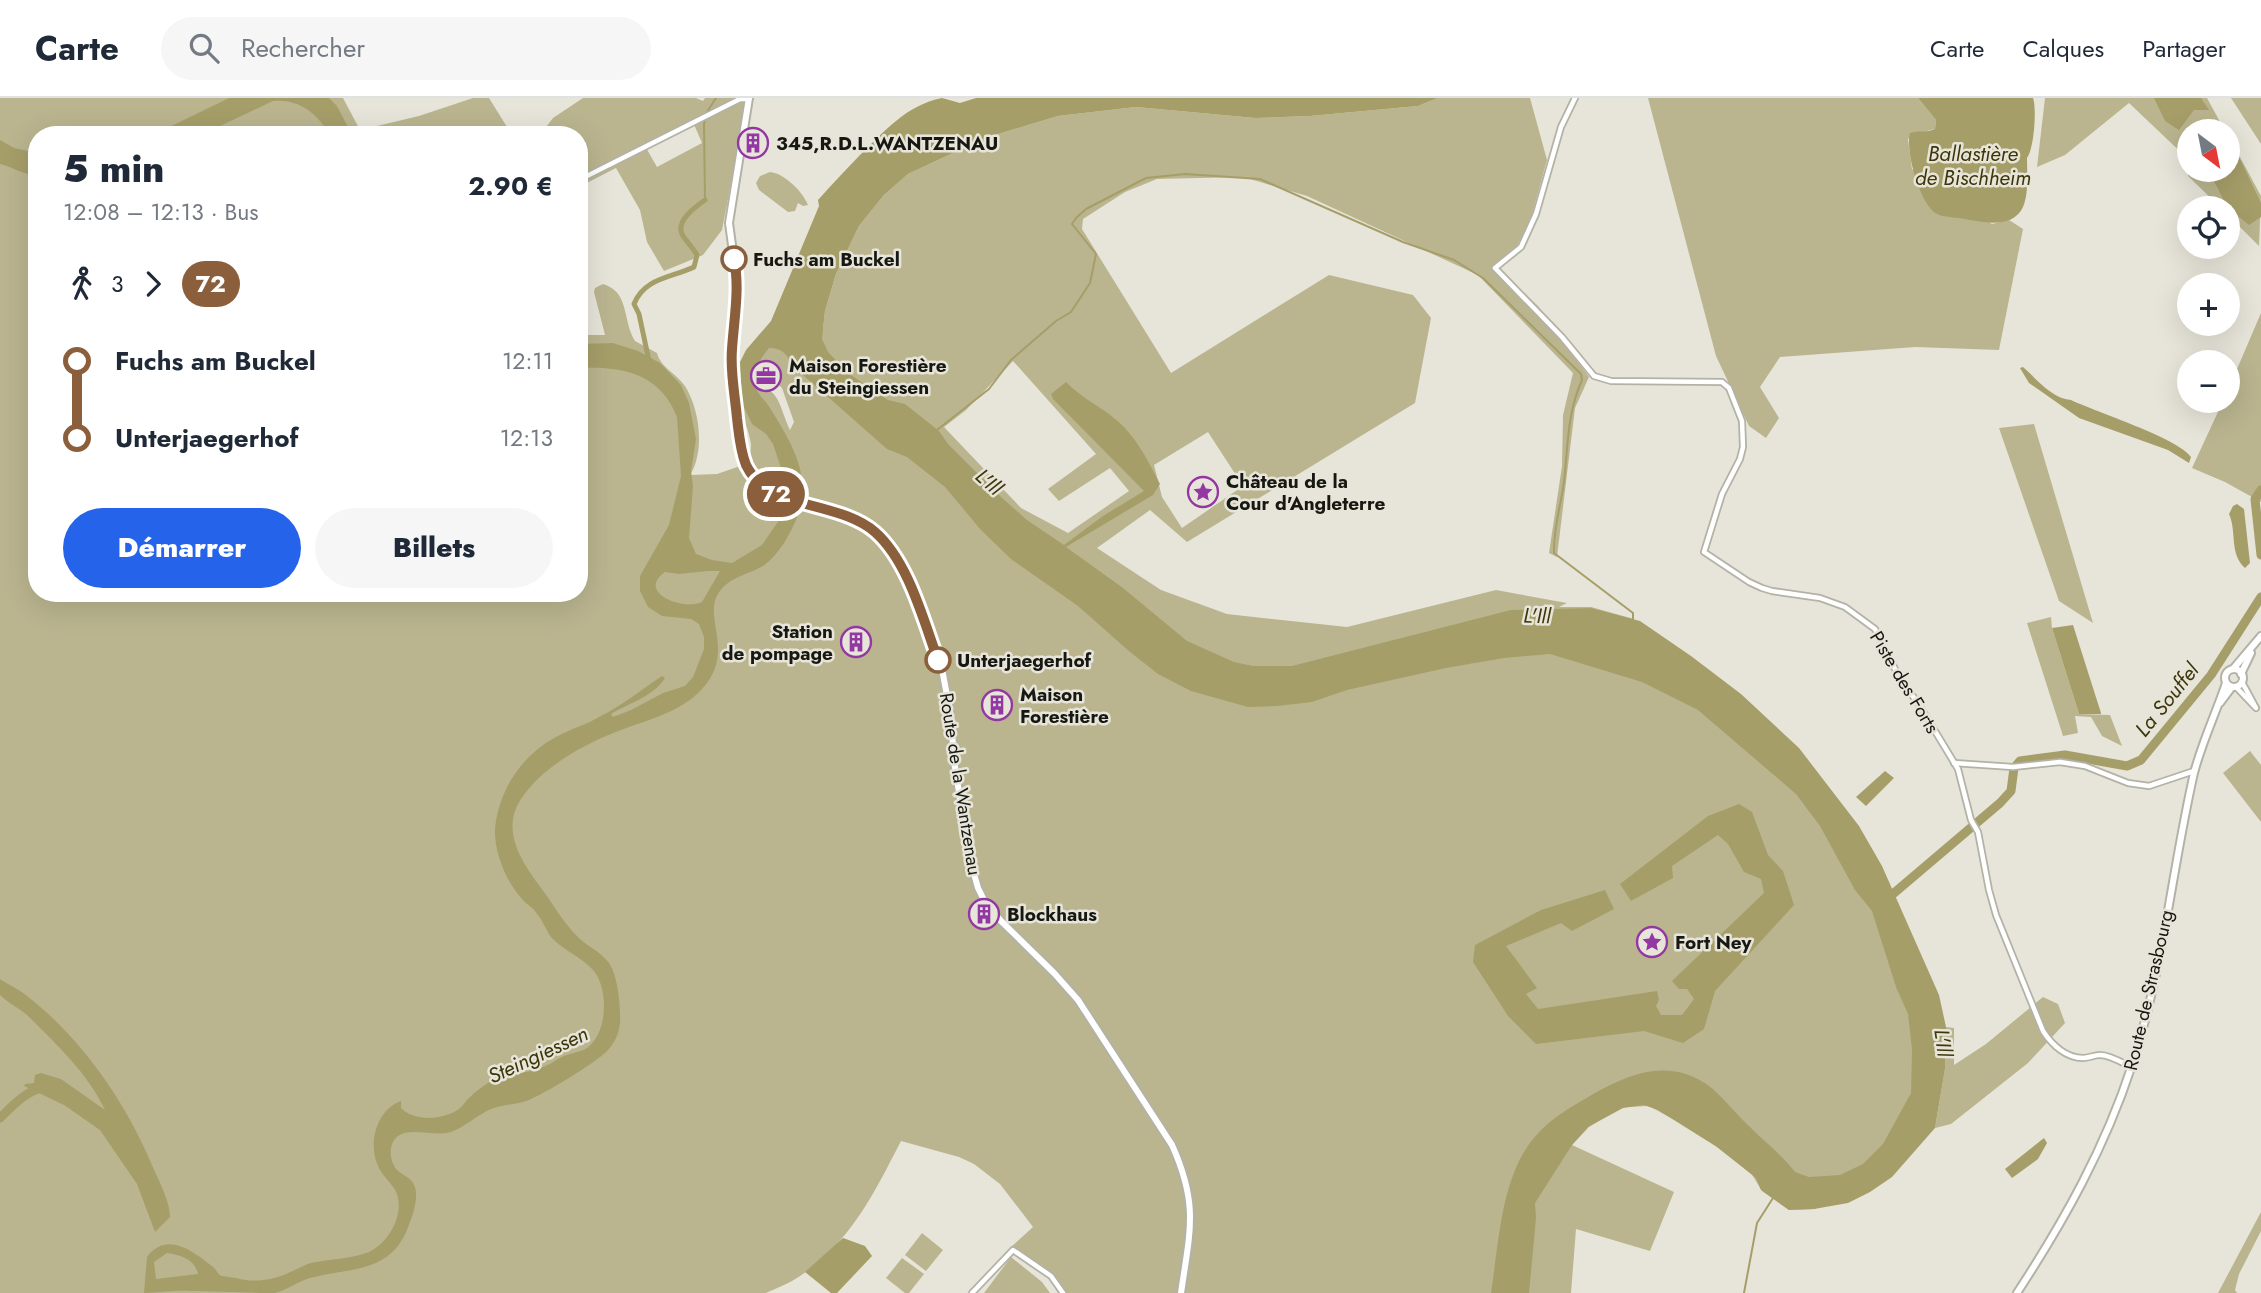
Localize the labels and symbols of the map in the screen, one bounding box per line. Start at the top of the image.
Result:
north arrow [2177,119,2240,182]
building icon: 345,R.D.L.WANTZENAU [736,126,770,160]
place label: 345,R.D.L.WANTZENAU [776,130,998,157]
water label: Ballastière de Bischheim [1915,139,2031,193]
marker: Fuchs am Buckel [721,246,747,272]
place label: Fuchs am Buckel [753,246,900,273]
place label: Maison Forestière du Steingiessen [789,352,947,401]
office icon: Maison Forestière du Steingiessen [749,359,783,393]
water label: L'Ill [969,462,1010,503]
place label: Château de la Cour d'Angleterre [1226,468,1385,517]
line badge: 72 [744,471,808,517]
place icon: Château de la Cour d'Angleterre [1186,475,1220,509]
water label: L'Ill [1523,601,1553,632]
place label: Station de pompage [722,618,833,667]
building icon: Station de pompage [839,625,873,659]
street label: Piste des Forts [1863,626,1946,739]
marker: Unterjaegerhof [925,647,951,673]
place label: Unterjaegerhof [957,647,1093,674]
water label: La Souffel [2128,656,2207,743]
place label: Maison Forestière [1020,681,1109,730]
building icon: Maison Forestière [980,688,1014,722]
street label: Route de la Wantzenau [933,691,988,877]
building icon: Blockhaus [967,897,1001,931]
place label: Blockhaus [1007,901,1097,928]
street label: Route de Strasbourg [2117,907,2180,1073]
place icon: Fort Ney [1635,925,1669,959]
place label: Fort Ney [1675,929,1752,956]
water label: Steingiessen [483,1019,593,1091]
water label: L'Ill [1926,1027,1960,1060]

